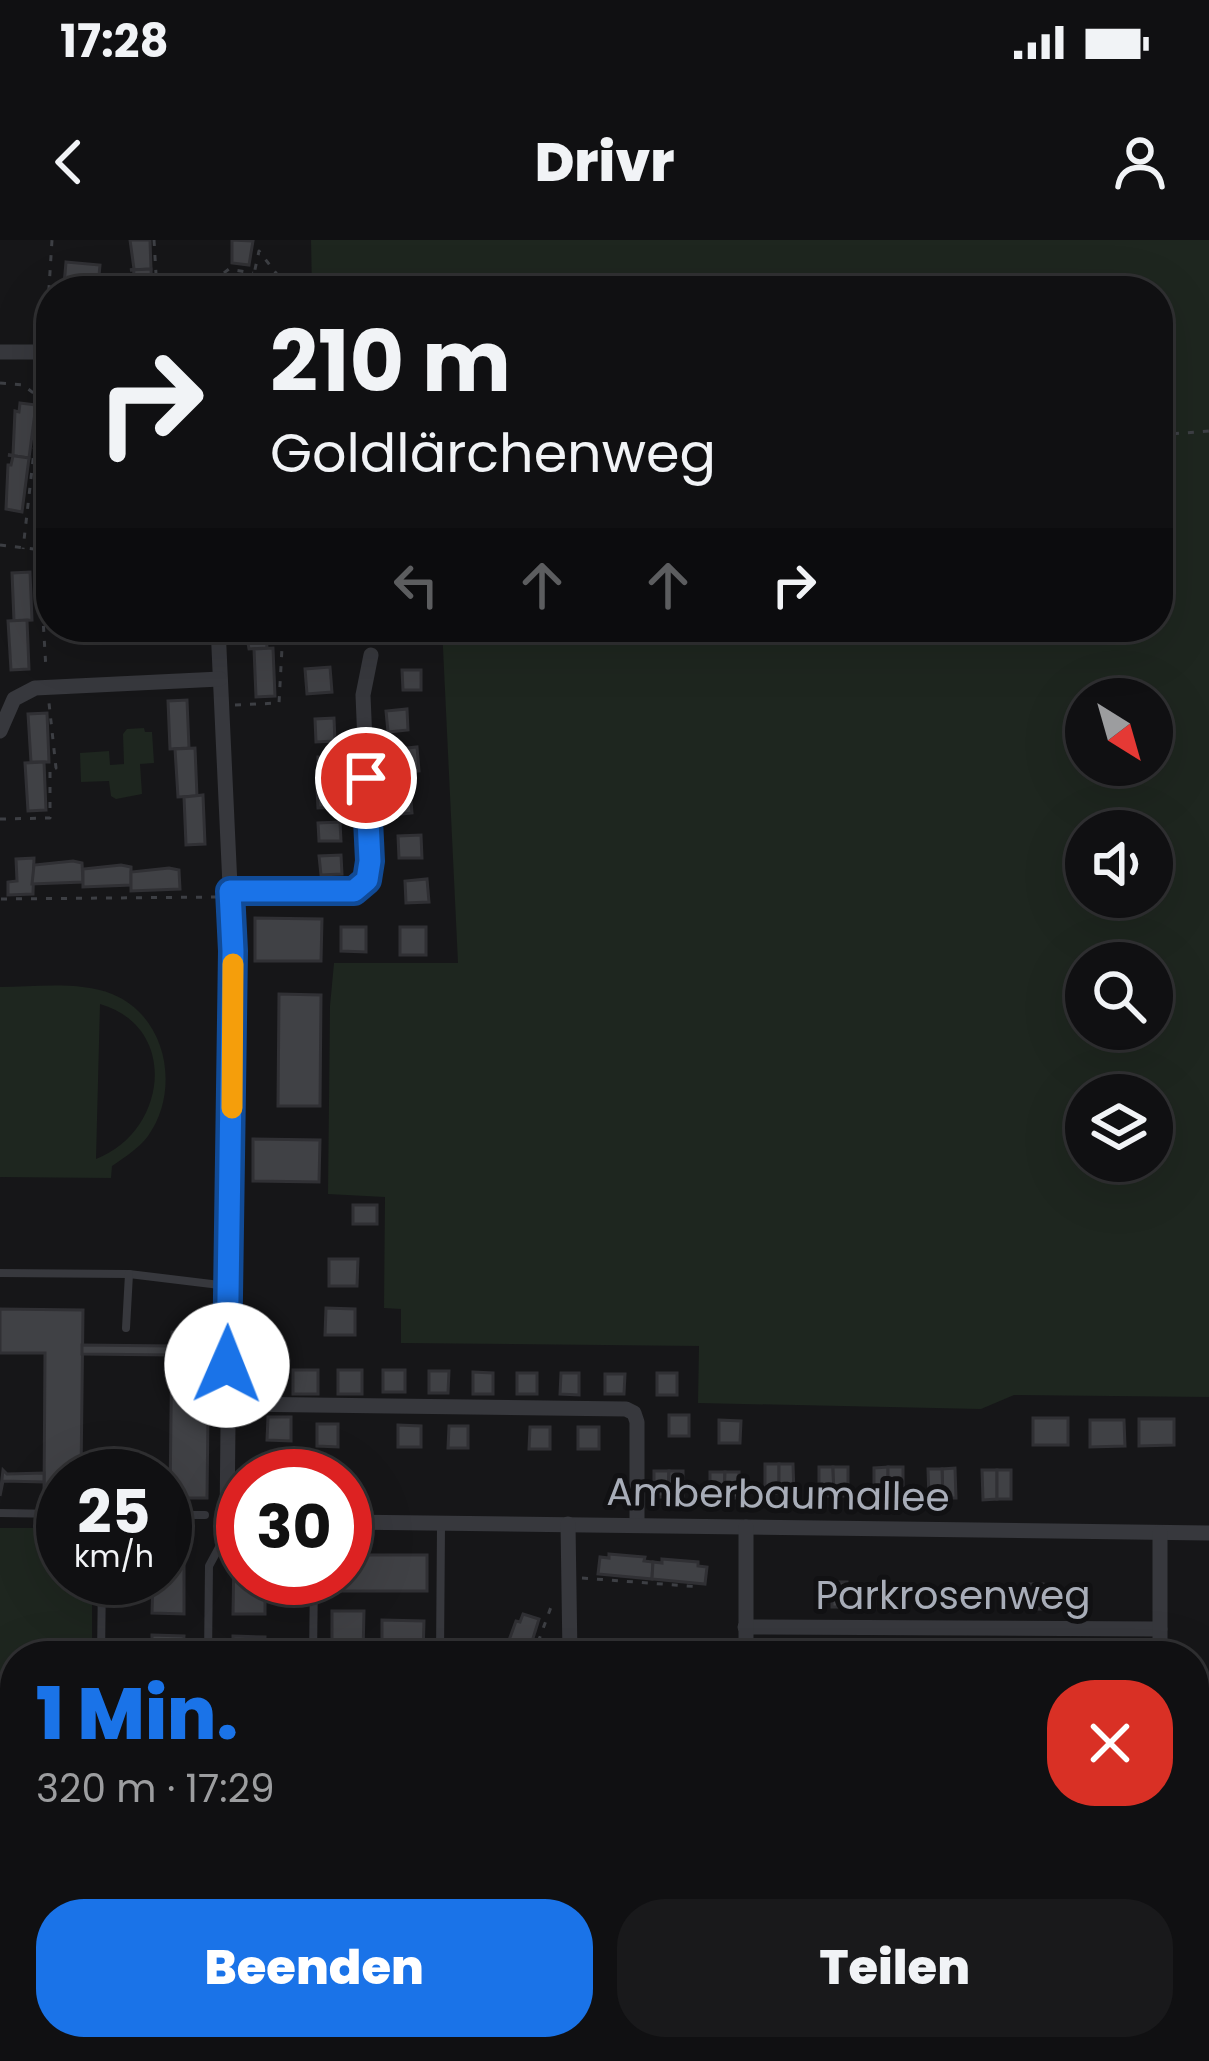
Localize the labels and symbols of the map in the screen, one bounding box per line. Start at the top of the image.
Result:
north arrow [1065,678,1173,786]
pin [315,727,417,829]
position arrow [164,1302,290,1428]
speed limit sign: 30 [216,1449,372,1605]
street label: Amberbaumallee [606,1464,950,1525]
street label: Parkrosenweg [815,1568,1091,1623]

